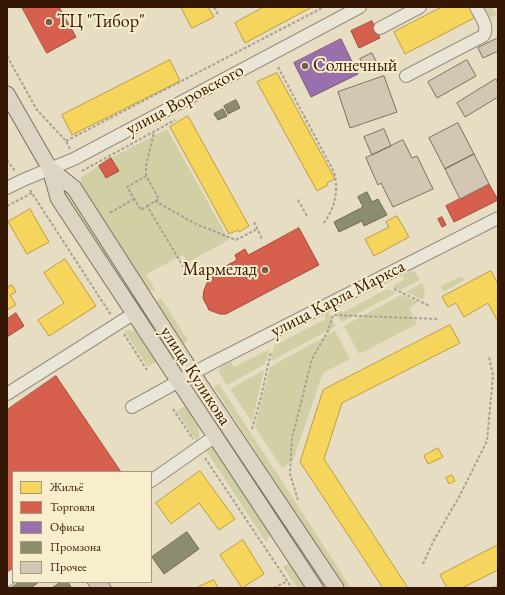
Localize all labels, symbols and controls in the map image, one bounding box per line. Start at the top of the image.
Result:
place label: ТЦ "Тибор" [57,11,145,33]
marker: ТЦ "Тибор" [44,17,54,27]
place label: Солнечный [313,55,397,77]
street label: улица Воровского [122,60,248,140]
marker: Солнечный [300,61,310,71]
street label: улица Карла Маркса [267,256,409,342]
place label: Мармелад [182,259,257,281]
marker: Мармелад [260,265,270,275]
street label: улица Куликова [155,322,235,430]
legend [12,471,152,583]
text: Жильё [50,479,83,495]
text: Торговля [50,499,95,515]
text: Офисы [50,519,85,535]
text: Промзона [50,539,101,555]
text: Прочее [50,559,87,575]

